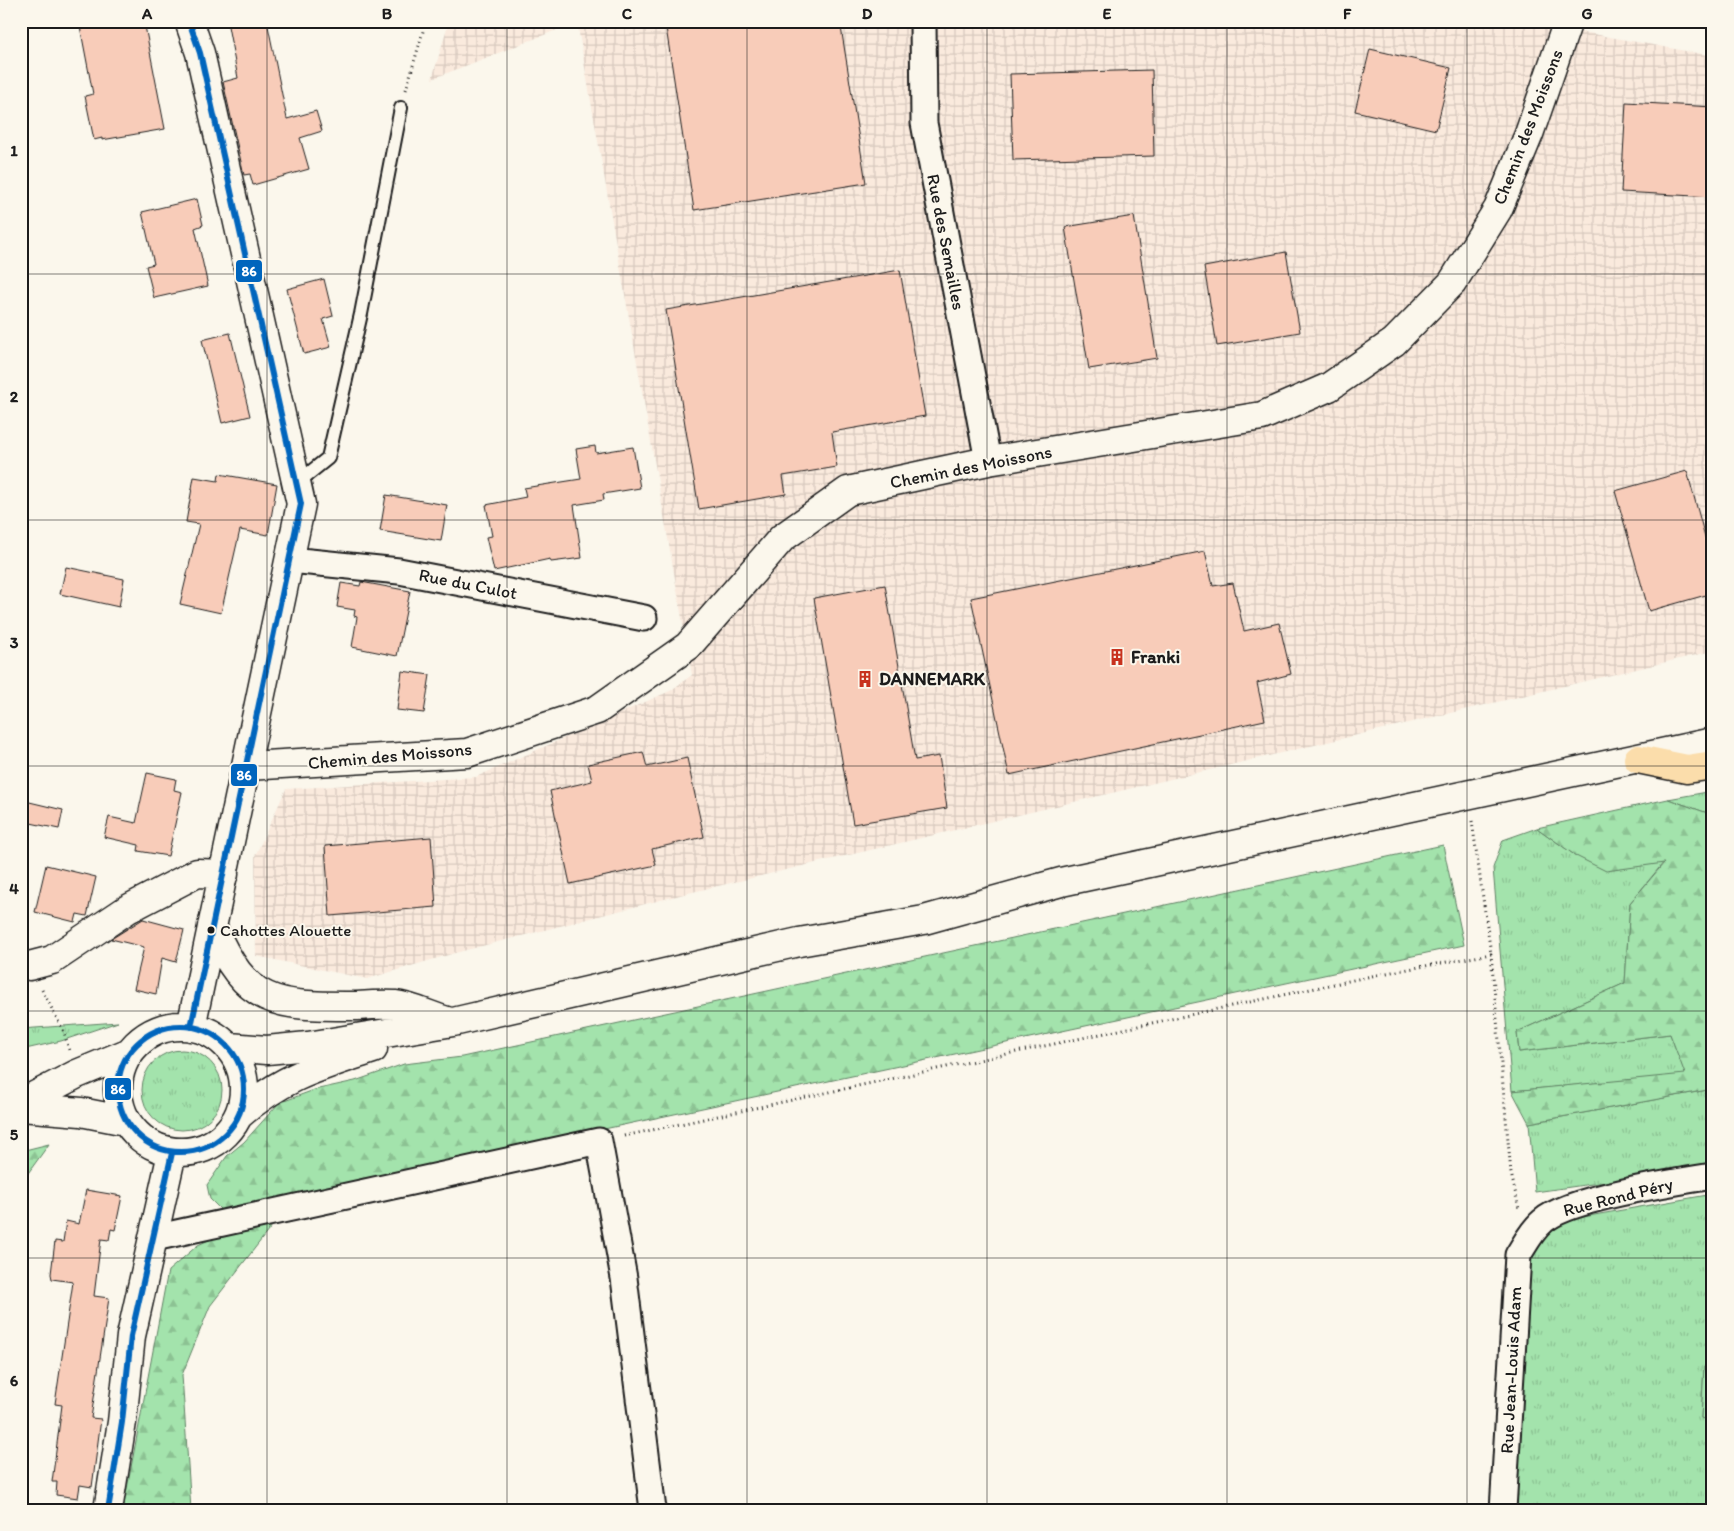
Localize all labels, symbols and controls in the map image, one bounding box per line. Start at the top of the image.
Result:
text: A [141,4,153,23]
text: B [382,4,393,23]
text: C [622,4,633,23]
text: D [862,4,873,23]
text: E [1103,4,1112,23]
text: F [1343,4,1352,23]
text: G [1581,4,1593,23]
street label: Chemin des Moissons [1488,46,1568,208]
text: 1 [10,141,18,160]
street label: Rue des Semailles [922,172,970,312]
line badge: 86 [235,259,263,283]
text: 86 [241,263,257,280]
text: 2 [10,387,19,406]
street label: Chemin des Moissons [888,440,1054,494]
street label: Rue du Culot [417,564,519,604]
text: 3 [10,633,19,652]
place label: Franki [1131,646,1180,668]
building icon: Franki [1107,647,1127,667]
place label: DANNEMARK [879,668,985,690]
building icon: DANNEMARK [855,669,875,689]
street label: Chemin des Moissons [307,738,473,774]
line badge: 86 [230,763,258,787]
text: 86 [236,767,252,784]
text: 4 [9,879,19,898]
place label: Cahottes Alouette [220,920,351,940]
marker: Cahottes Alouette [206,925,216,935]
line badge: 86 [104,1077,132,1101]
text: 86 [110,1081,126,1098]
text: 5 [10,1125,19,1144]
street label: Rue Rond Péry [1561,1173,1676,1221]
street label: Rue Jean-Louis Adam [1496,1286,1526,1454]
text: 6 [10,1371,19,1390]

